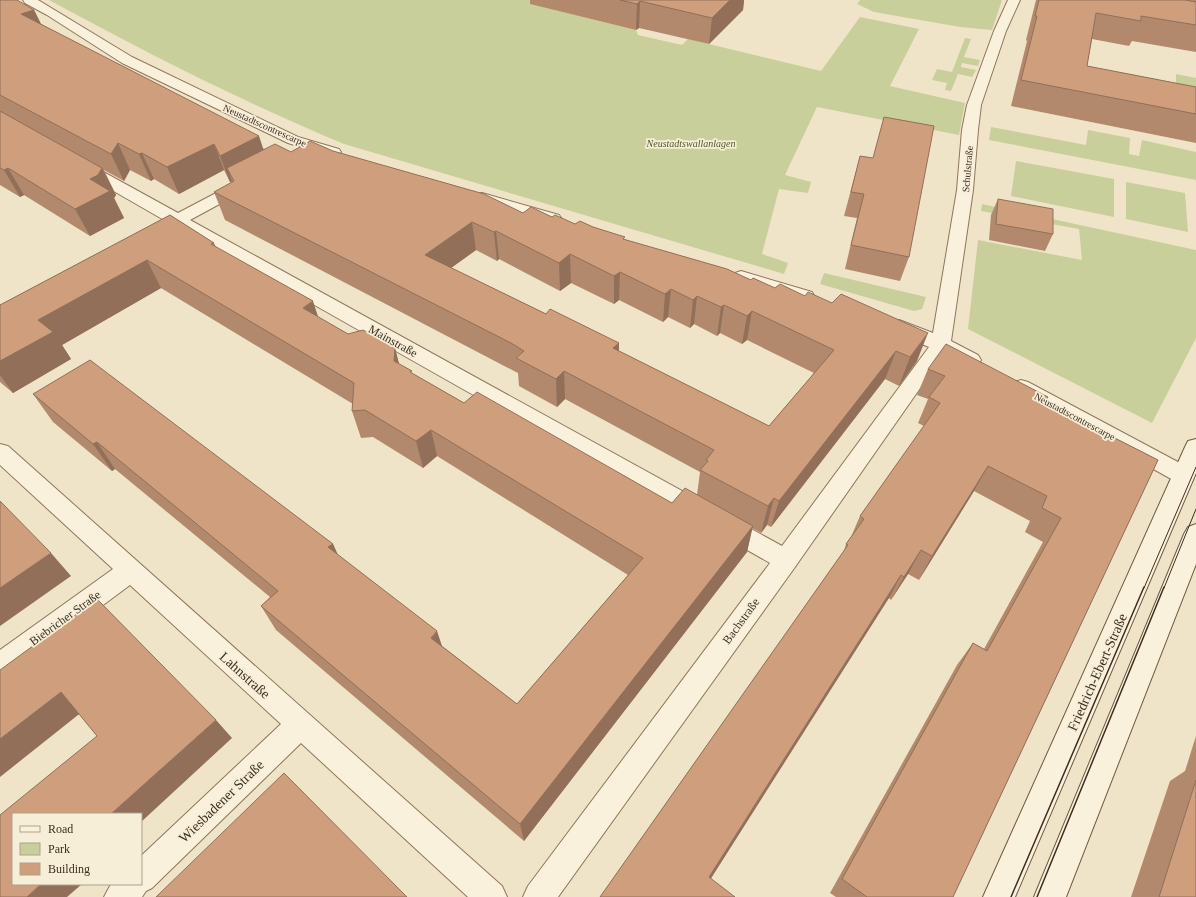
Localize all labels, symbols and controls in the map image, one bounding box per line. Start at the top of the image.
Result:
street label: Neustadtscontrescarpe [221,102,309,149]
park label: Neustadtswallanlagen [646,138,735,149]
street label: Schulstraße [960,145,975,193]
street label: Mainstraße [366,322,420,360]
street label: Neustadtscontrescarpe [1032,390,1118,443]
street label: Biebricher Straße [27,588,103,648]
street label: Bachstraße [720,595,762,647]
street label: Friedrich-Ebert-Straße [1065,611,1130,733]
street label: Lahnstraße [217,649,273,702]
street label: Wiesbadener Straße [176,757,267,846]
legend [12,813,142,885]
text: Road [48,822,73,836]
text: Park [48,842,70,856]
text: Building [48,862,90,876]

